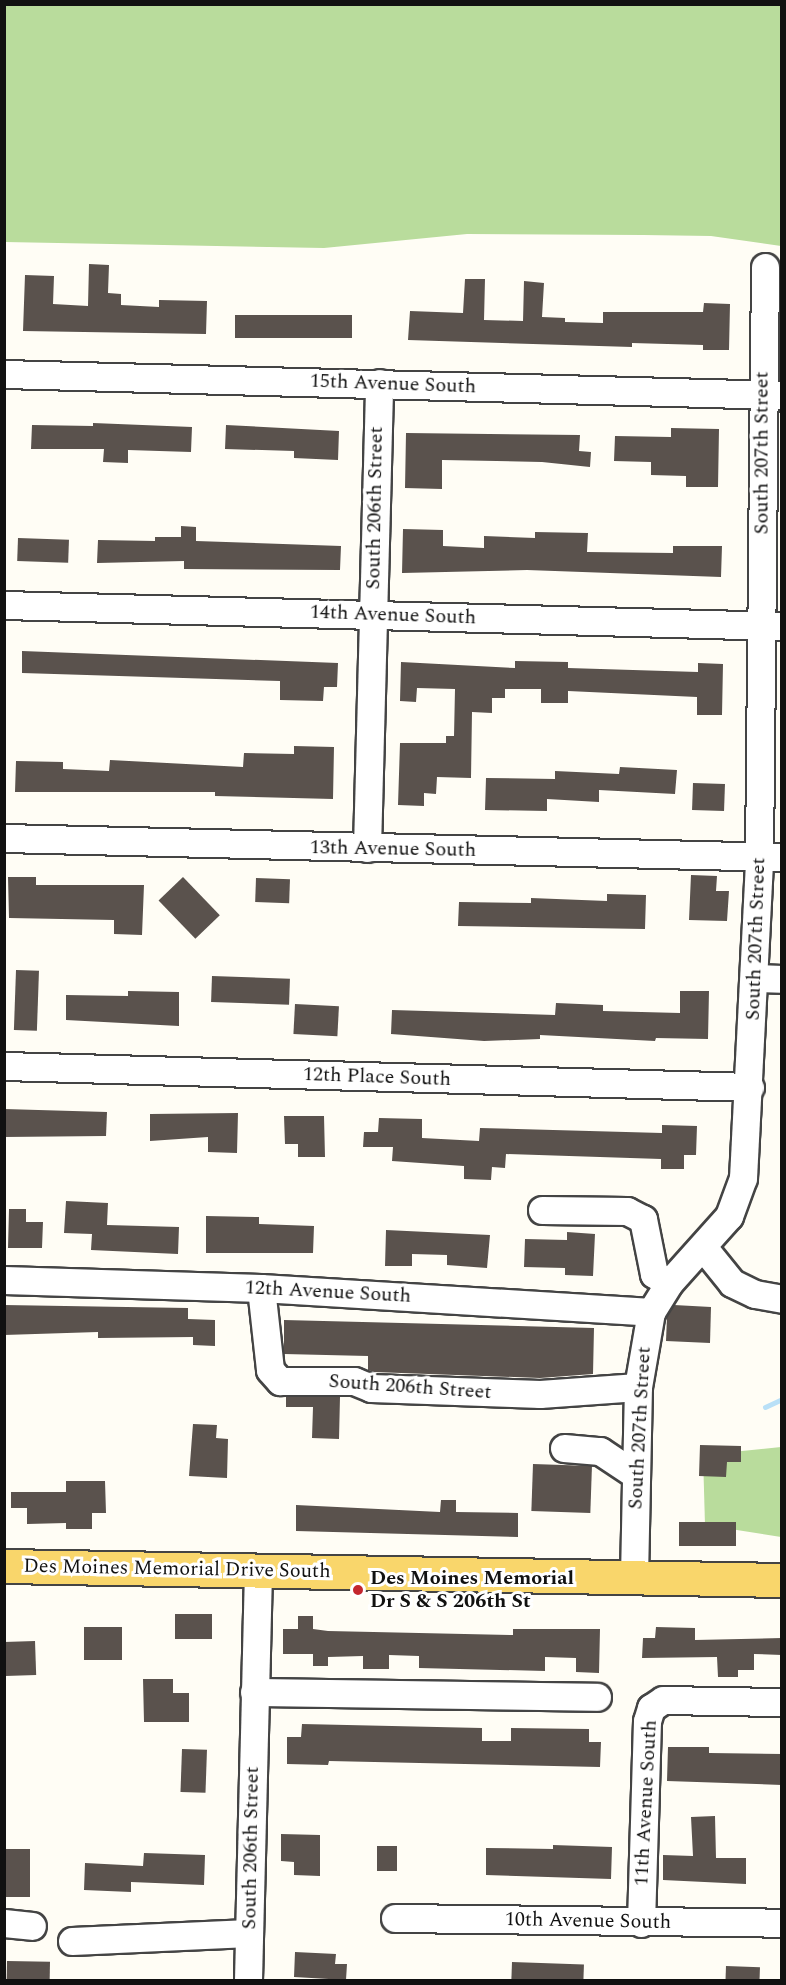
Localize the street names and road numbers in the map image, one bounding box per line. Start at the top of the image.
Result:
street label: 15th Avenue South [309,369,477,399]
street label: South 207th Street [750,372,774,534]
street label: South 206th Street [362,426,388,590]
street label: 14th Avenue South [309,600,477,630]
street label: 13th Avenue South [310,836,476,862]
street label: South 207th Street [741,857,771,1021]
street label: 12th Place South [303,1062,451,1092]
street label: 12th Avenue South [244,1276,412,1308]
street label: South 207th Street [624,1346,656,1510]
street label: South 206th Street [328,1369,492,1405]
street label: Des Moines Memorial Drive South [23,1554,331,1584]
street label: 11th Avenue South [630,1719,662,1887]
street label: South 206th Street [238,1766,264,1930]
street label: 10th Avenue South [505,1908,671,1934]

